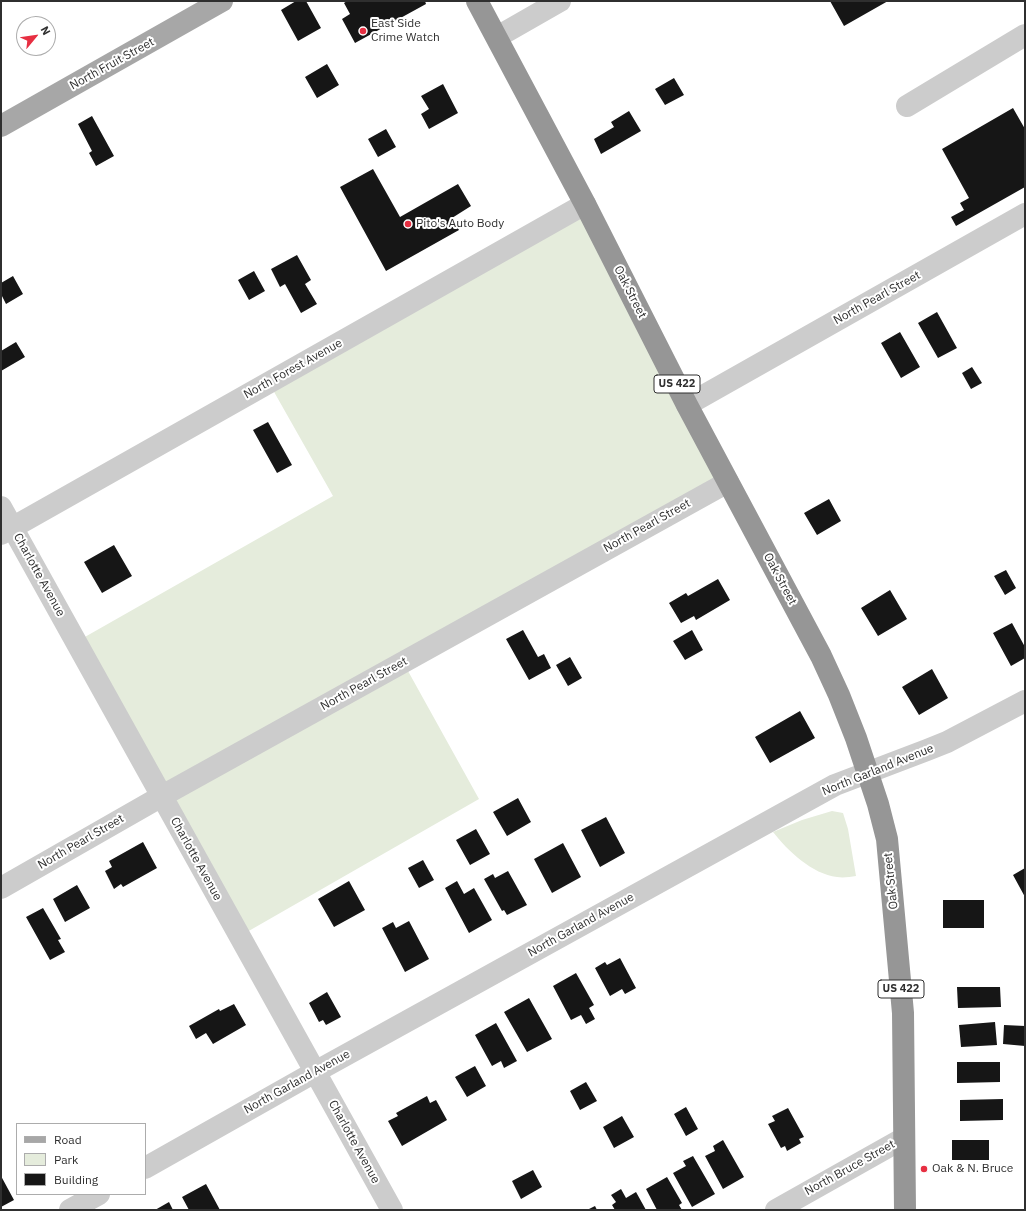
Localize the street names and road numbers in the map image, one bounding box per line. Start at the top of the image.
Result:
street label: North Fruit Street [67,35,157,93]
street label: Oak Street [611,263,649,321]
street label: North Pearl Street [831,268,923,328]
street label: North Forest Avenue [241,336,345,402]
road number: US 422 [654,375,700,393]
street label: North Pearl Street [601,496,693,556]
street label: Charlotte Avenue [10,531,68,619]
street label: Oak Street [760,550,800,608]
street label: North Pearl Street [318,654,410,714]
street label: North Garland Avenue [820,741,936,799]
street label: North Pearl Street [35,812,127,872]
street label: Charlotte Avenue [167,815,225,903]
street label: Oak Street [881,852,901,910]
street label: North Garland Avenue [525,890,637,960]
road number: US 422 [878,980,924,998]
street label: North Garland Avenue [241,1047,353,1117]
street label: Charlotte Avenue [325,1098,383,1186]
street label: North Bruce Street [802,1137,898,1199]

